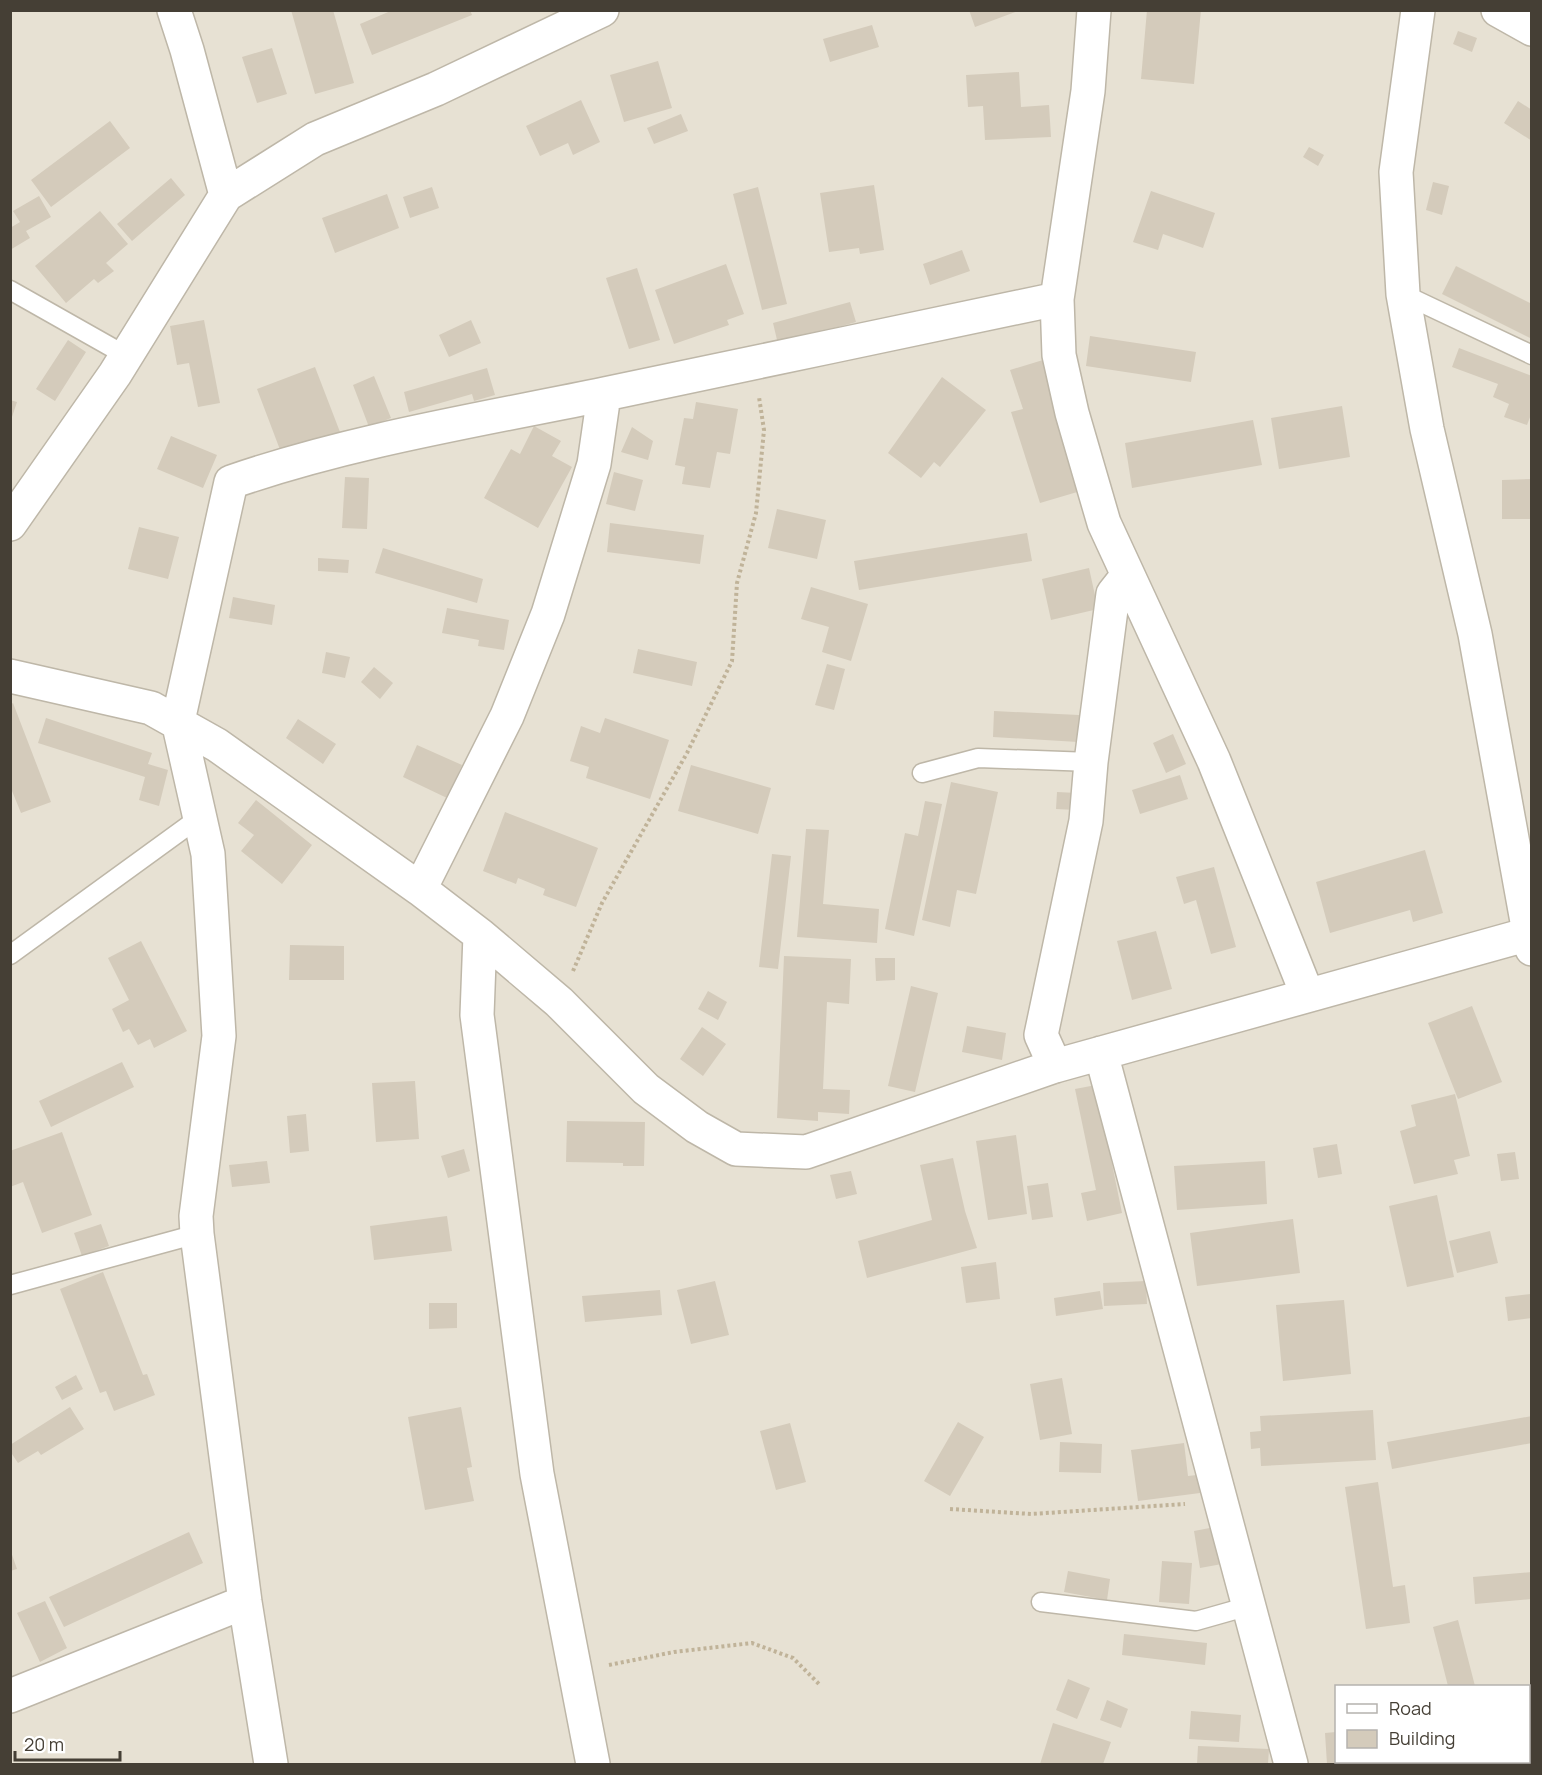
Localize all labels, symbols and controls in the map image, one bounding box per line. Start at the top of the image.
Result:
legend [1335,1685,1530,1763]
text: Road [1389,1696,1432,1720]
scale bar [15,1724,120,1762]
text: Building [1389,1726,1455,1750]
text: 20 m [24,1732,64,1756]

